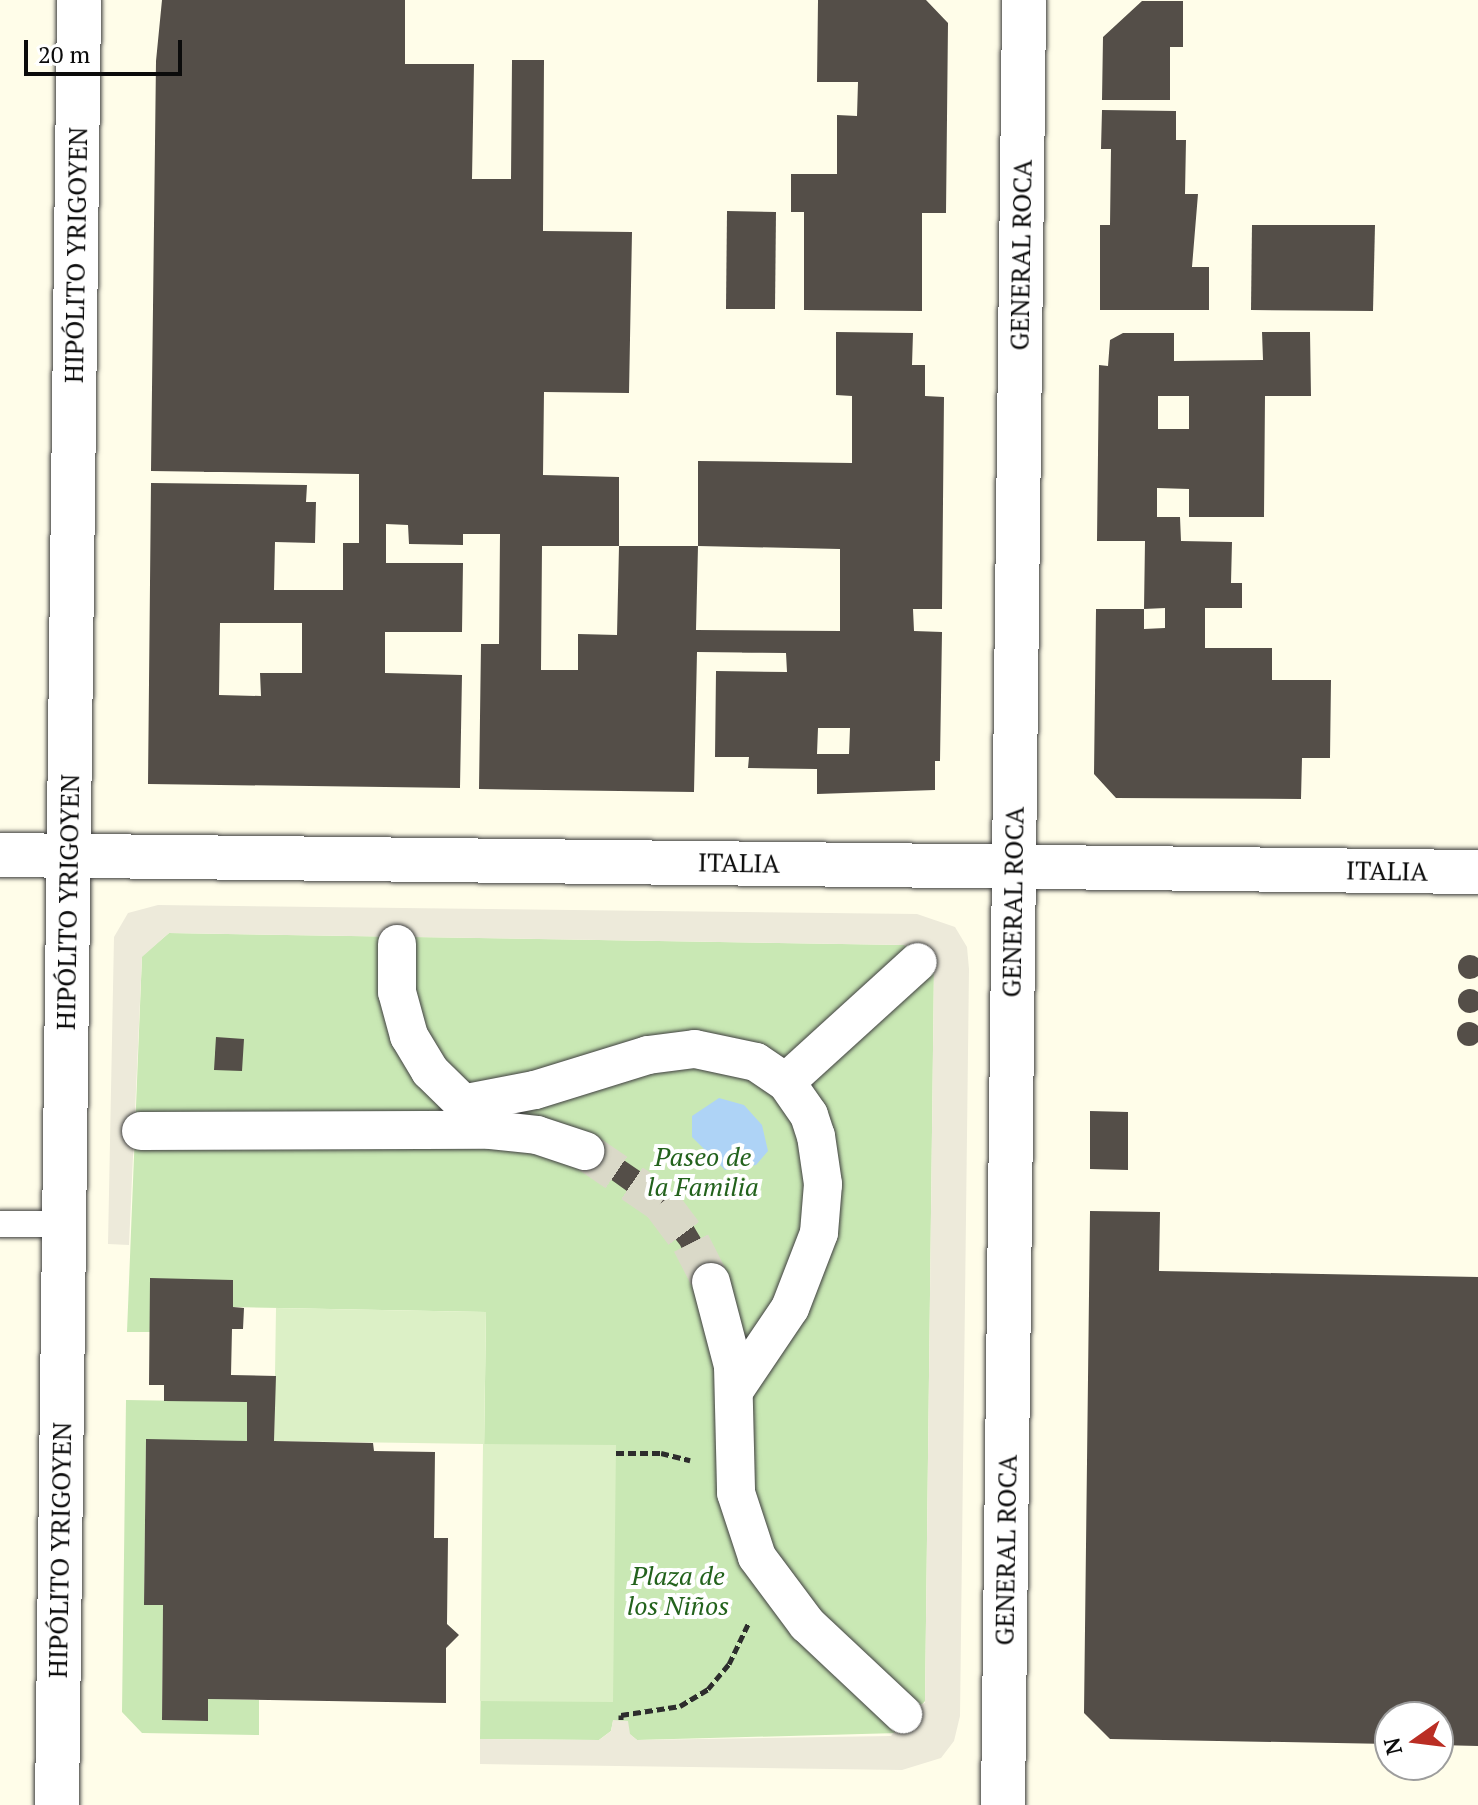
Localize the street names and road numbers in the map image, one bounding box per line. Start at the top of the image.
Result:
street label: HIPÓLITO YRIGOYEN [58,127,94,383]
street label: GENERAL ROCA [1004,159,1038,351]
street label: HIPÓLITO YRIGOYEN [50,774,86,1030]
street label: GENERAL ROCA [996,806,1030,998]
street label: ITALIA [698,847,780,879]
street label: ITALIA [1346,855,1428,887]
street label: HIPÓLITO YRIGOYEN [42,1422,78,1678]
street label: GENERAL ROCA [989,1454,1023,1646]

